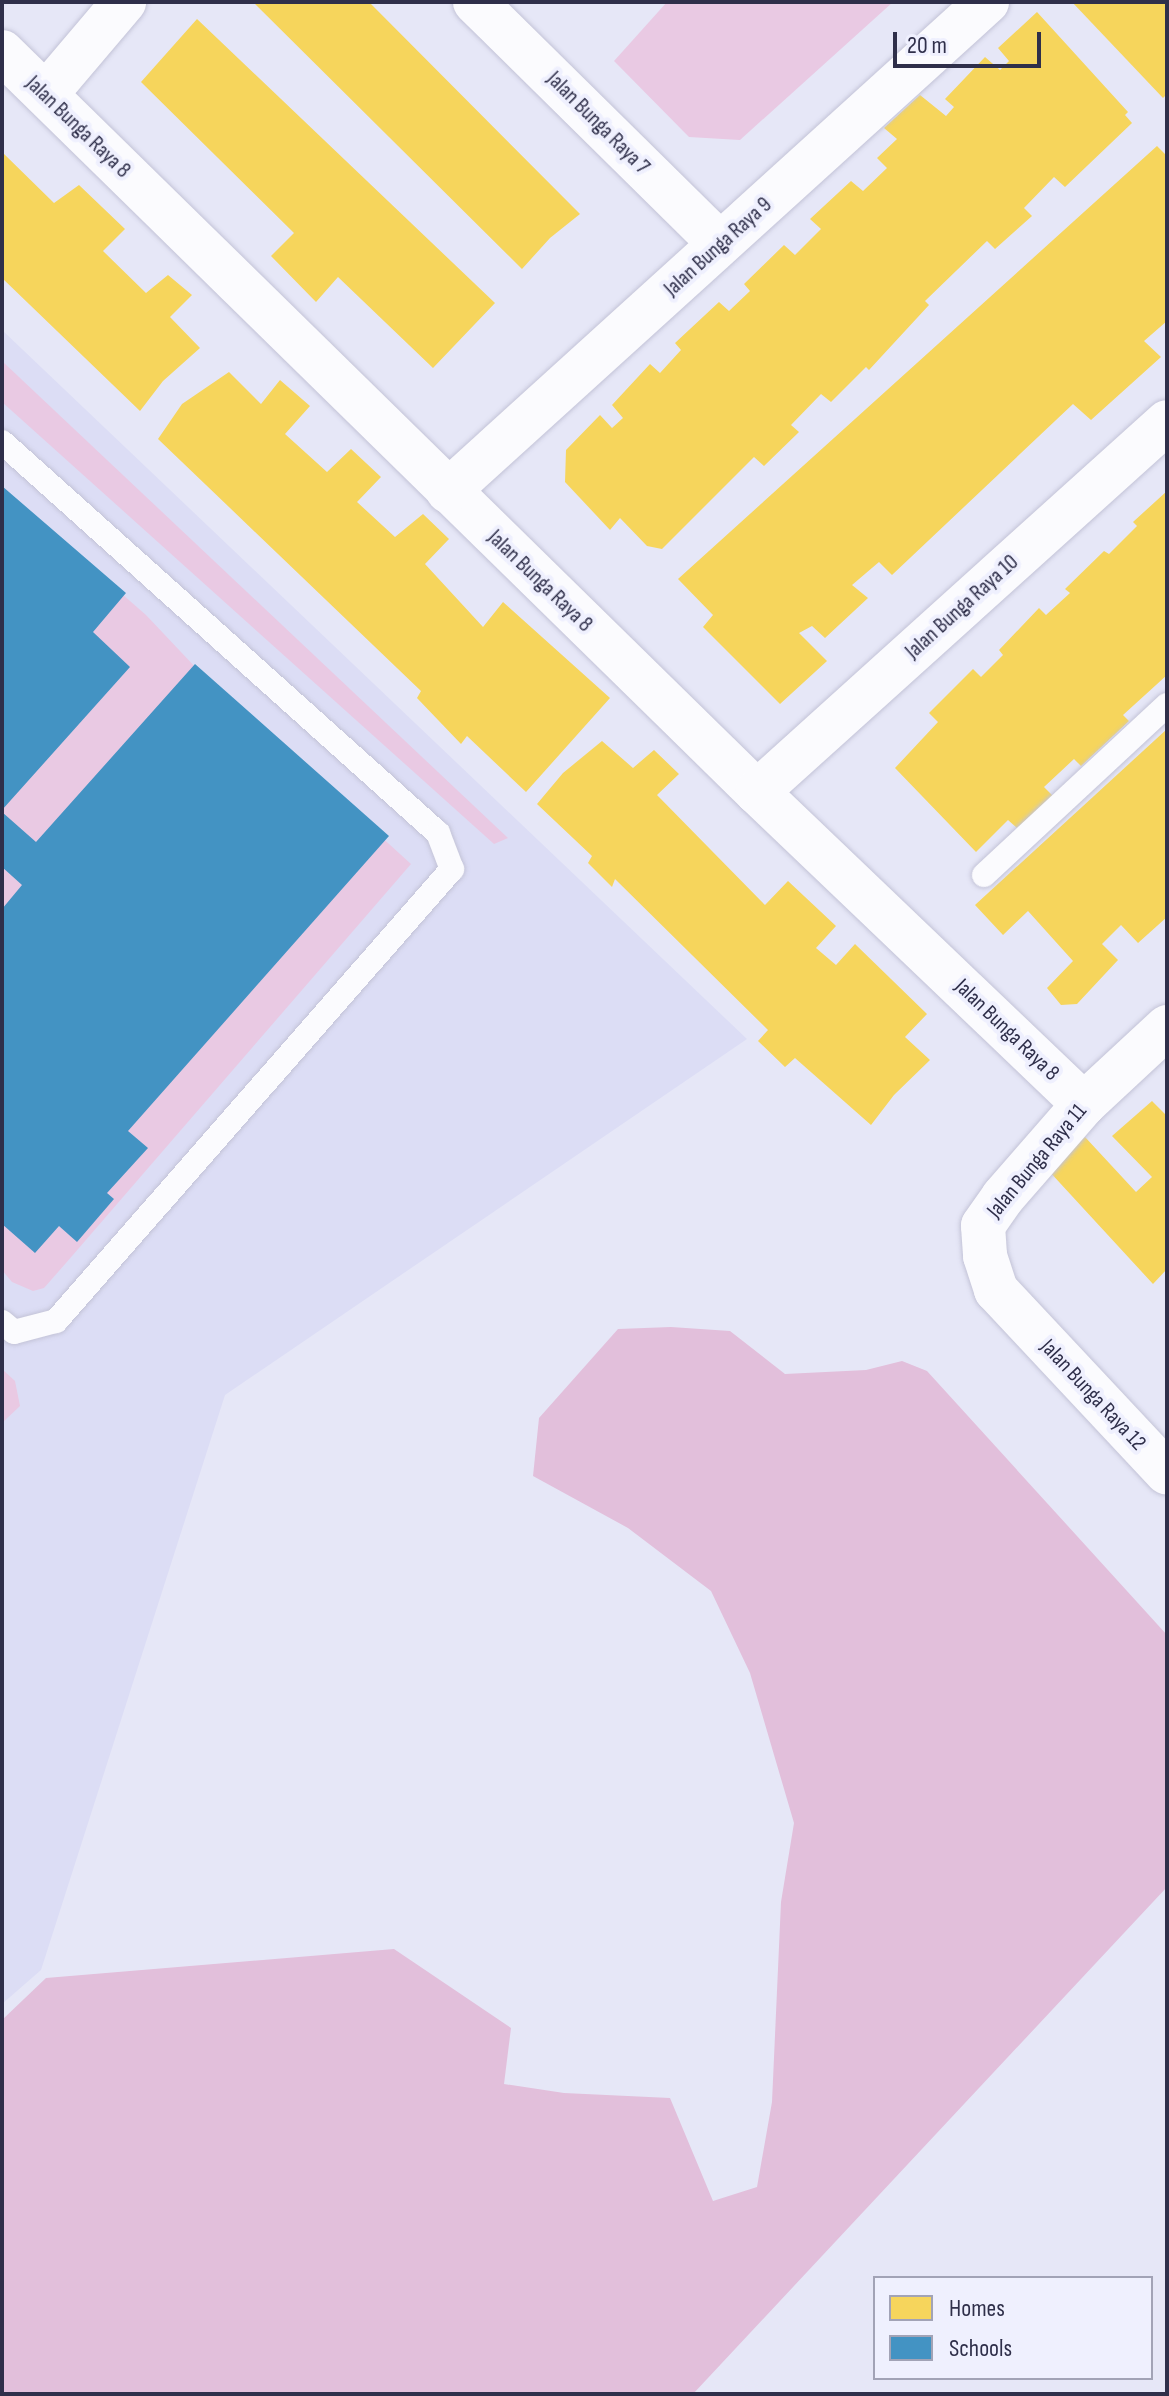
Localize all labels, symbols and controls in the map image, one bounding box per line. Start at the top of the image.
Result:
scale bar [897,16,1045,66]
text: 20 m [907,31,947,60]
street label: Jalan Bunga Raya 7 [541,66,655,180]
street label: Jalan Bunga Raya 8 [20,71,136,183]
street label: Jalan Bunga Raya 9 [659,192,777,302]
street label: Jalan Bunga Raya 8 [482,525,598,637]
street label: Jalan Bunga Raya 10 [900,549,1024,665]
street label: Jalan Bunga Raya 8 [949,974,1065,1086]
street label: Jalan Bunga Raya 11 [982,1098,1092,1224]
street label: Jalan Bunga Raya 12 [1035,1334,1151,1456]
legend [873,2276,1153,2380]
text: Homes [949,2294,1005,2323]
text: Schools [949,2334,1012,2363]

